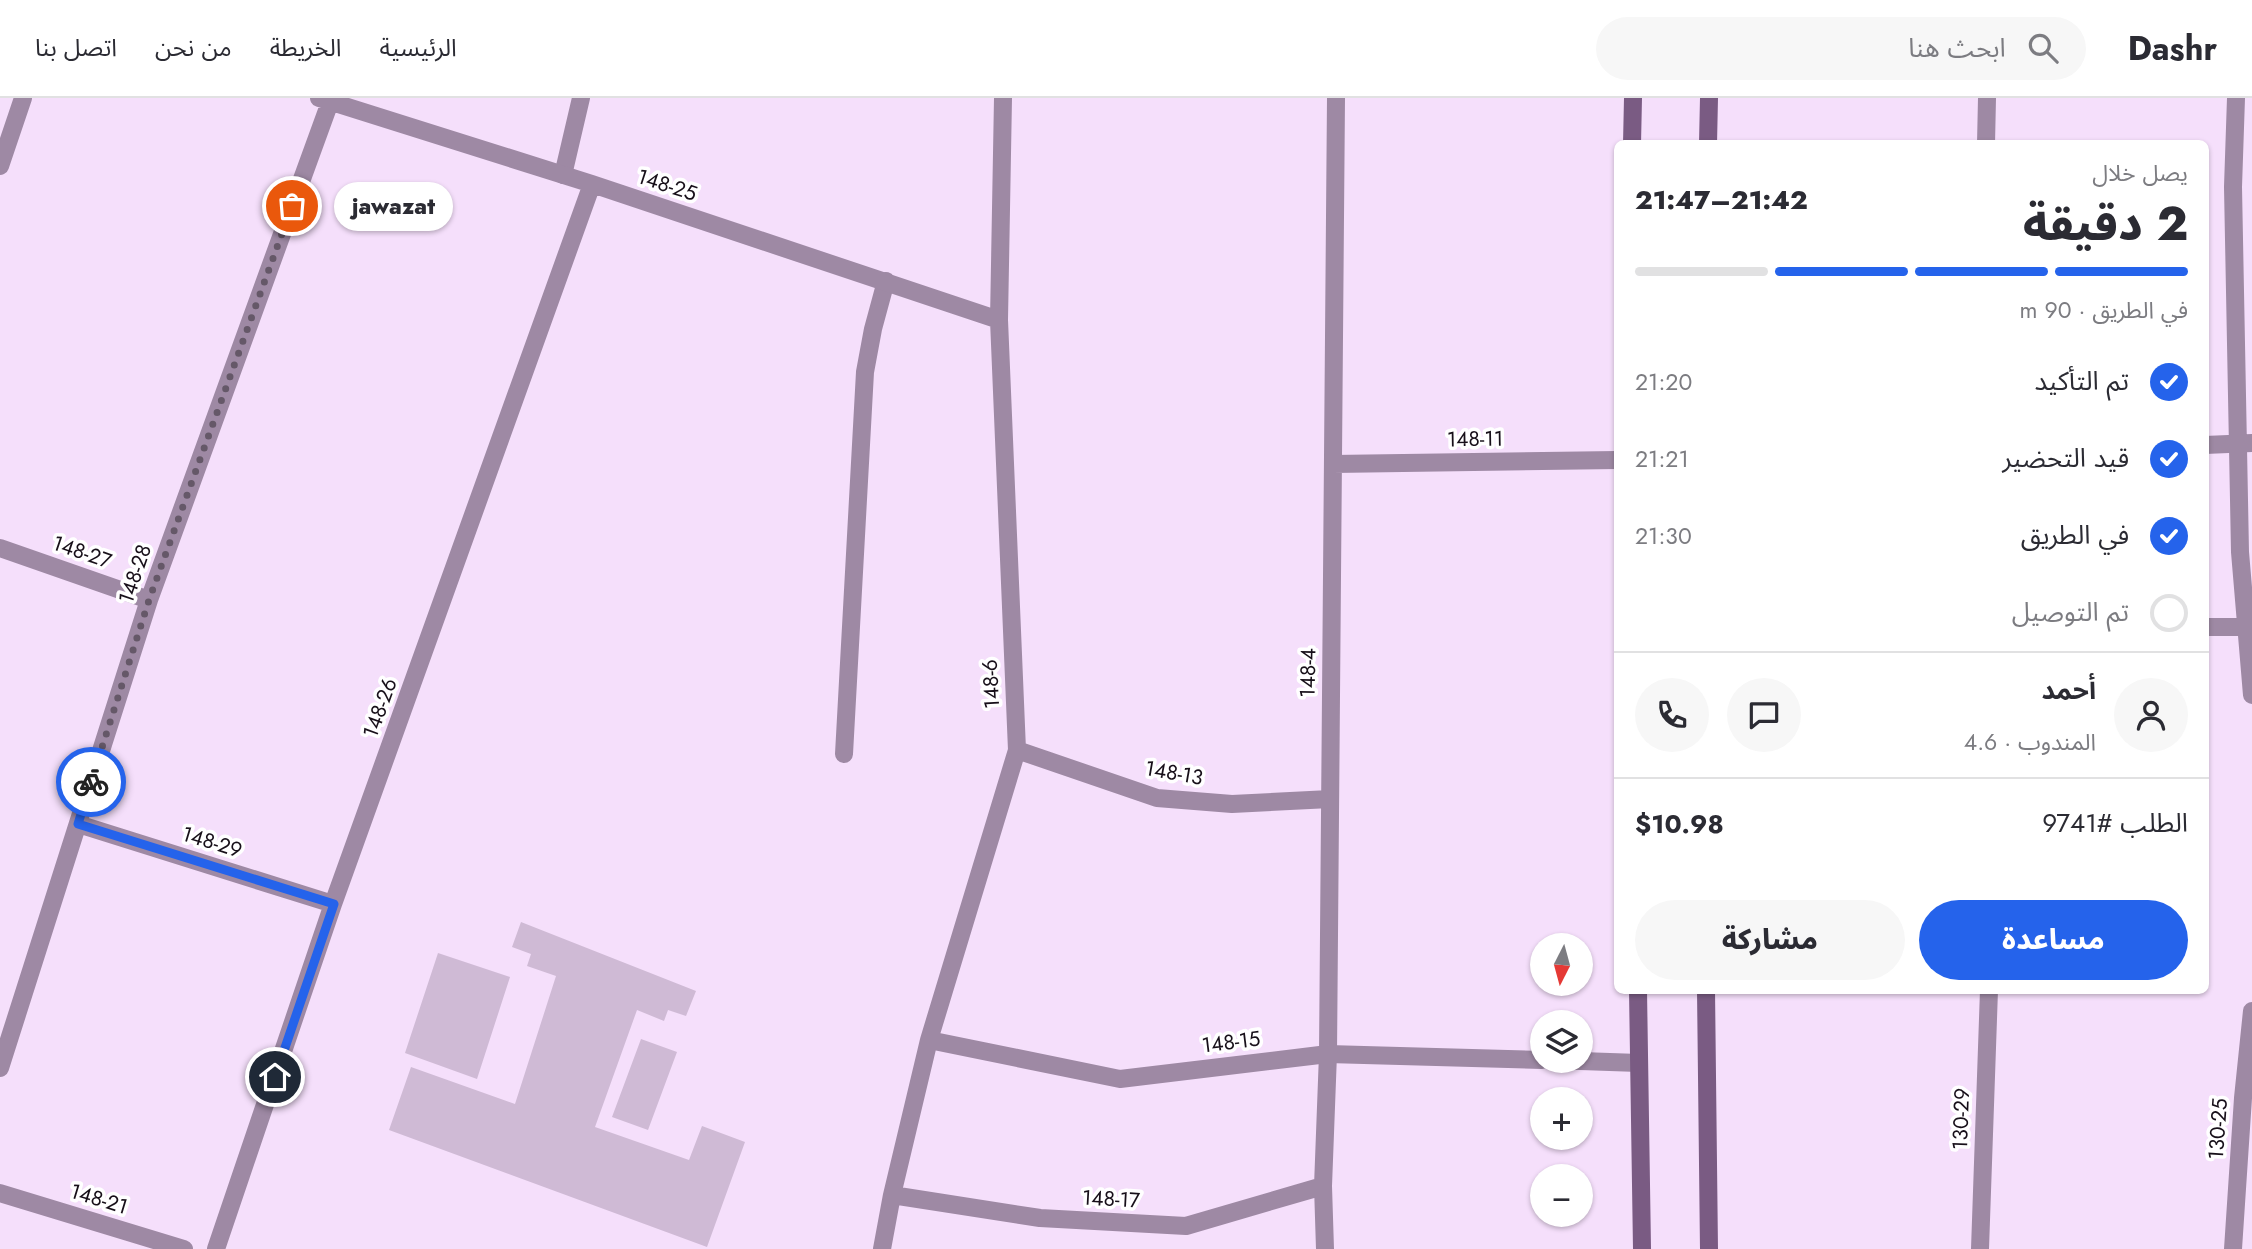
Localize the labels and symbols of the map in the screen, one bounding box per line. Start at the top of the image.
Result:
street label: 148-25 [633,161,701,209]
pin [262,176,322,236]
callout: jawazat [334,182,453,230]
street label: 148-11 [1447,424,1503,454]
street label: 148-27 [48,528,116,576]
street label: 148-28 [111,540,159,608]
street label: 148-4 [1293,648,1323,698]
street label: 148-6 [975,658,1007,710]
street label: 148-26 [355,674,405,742]
courier [56,747,126,817]
street label: 148-13 [1143,753,1205,793]
street label: 148-29 [178,819,246,865]
north arrow [1530,933,1592,996]
street label: 148-15 [1200,1024,1262,1060]
pin [245,1047,305,1107]
street label: 130-29 [1945,1088,1977,1150]
street label: 130-25 [2201,1097,2235,1161]
street label: 148-21 [66,1176,132,1222]
street label: 148-17 [1081,1183,1141,1215]

